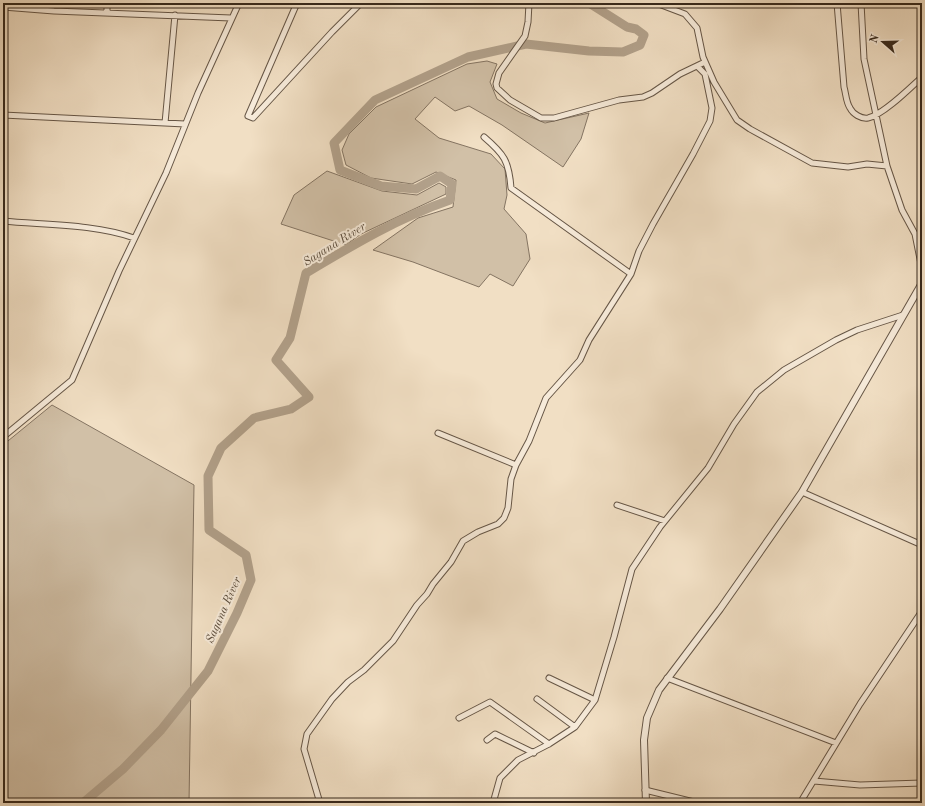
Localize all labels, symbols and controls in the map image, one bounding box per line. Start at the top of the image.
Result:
north arrow [863,22,903,62]
text: N [868,33,882,45]
water label: Sagana River [301,220,369,269]
water label: Sagana River [204,575,244,645]

